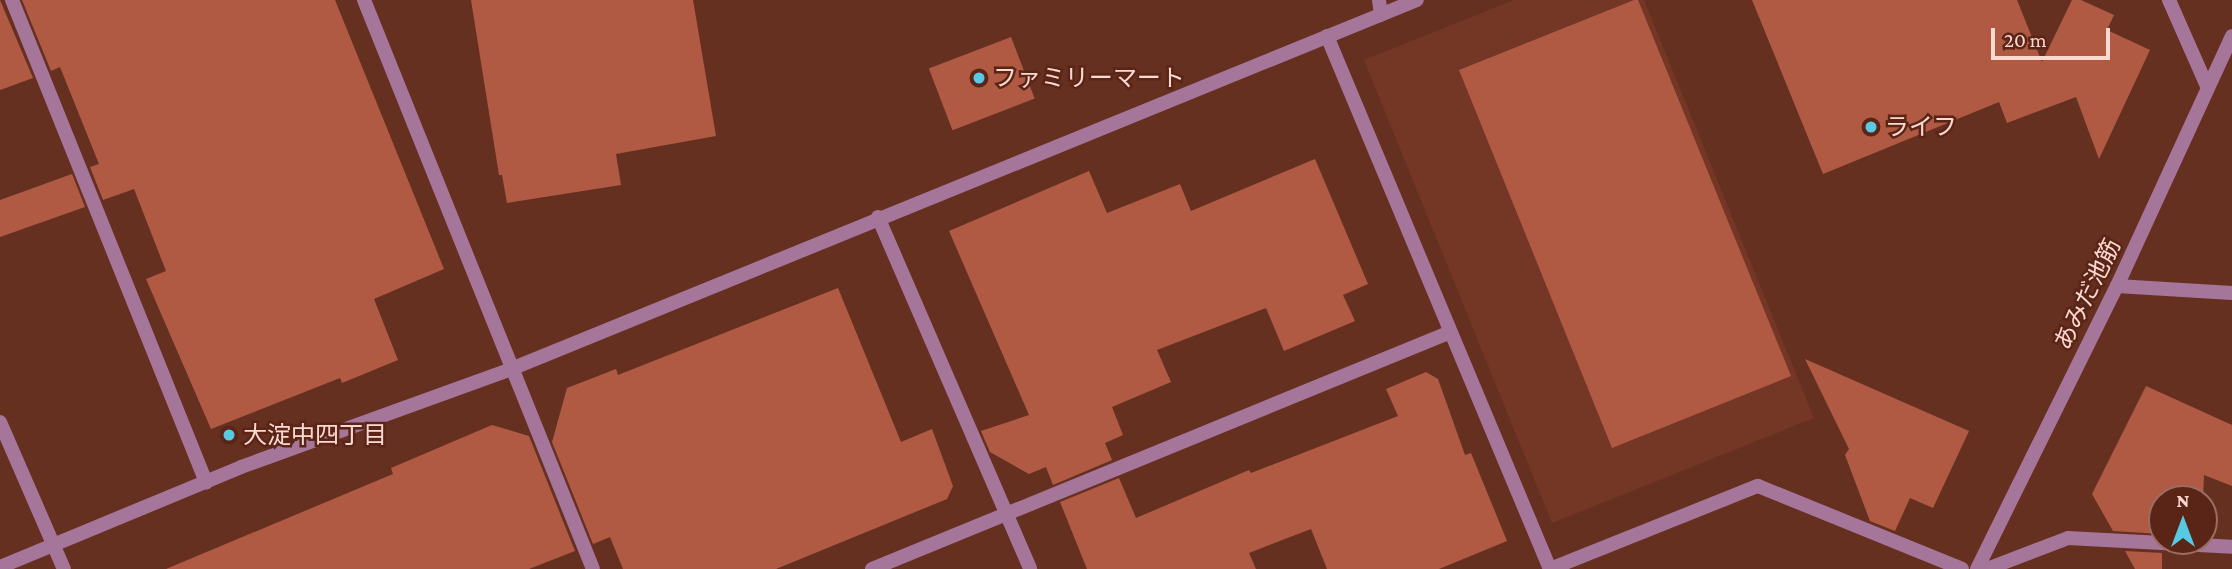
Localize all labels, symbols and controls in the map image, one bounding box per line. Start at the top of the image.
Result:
scale bar [1994,14,2113,58]
text: 20 m [2004,28,2047,52]
place label: ファミリーマート [993,64,1185,92]
marker: ファミリーマート [971,70,987,86]
place label: ライフ [1885,113,1957,141]
marker: ライフ [1863,119,1879,135]
street label: あみだ池筋 [2048,234,2126,354]
place label: 大淀中四丁目 [243,421,387,449]
marker: 大淀中四丁目 [221,427,237,443]
north arrow [2148,485,2218,555]
text: N [2177,490,2189,511]

